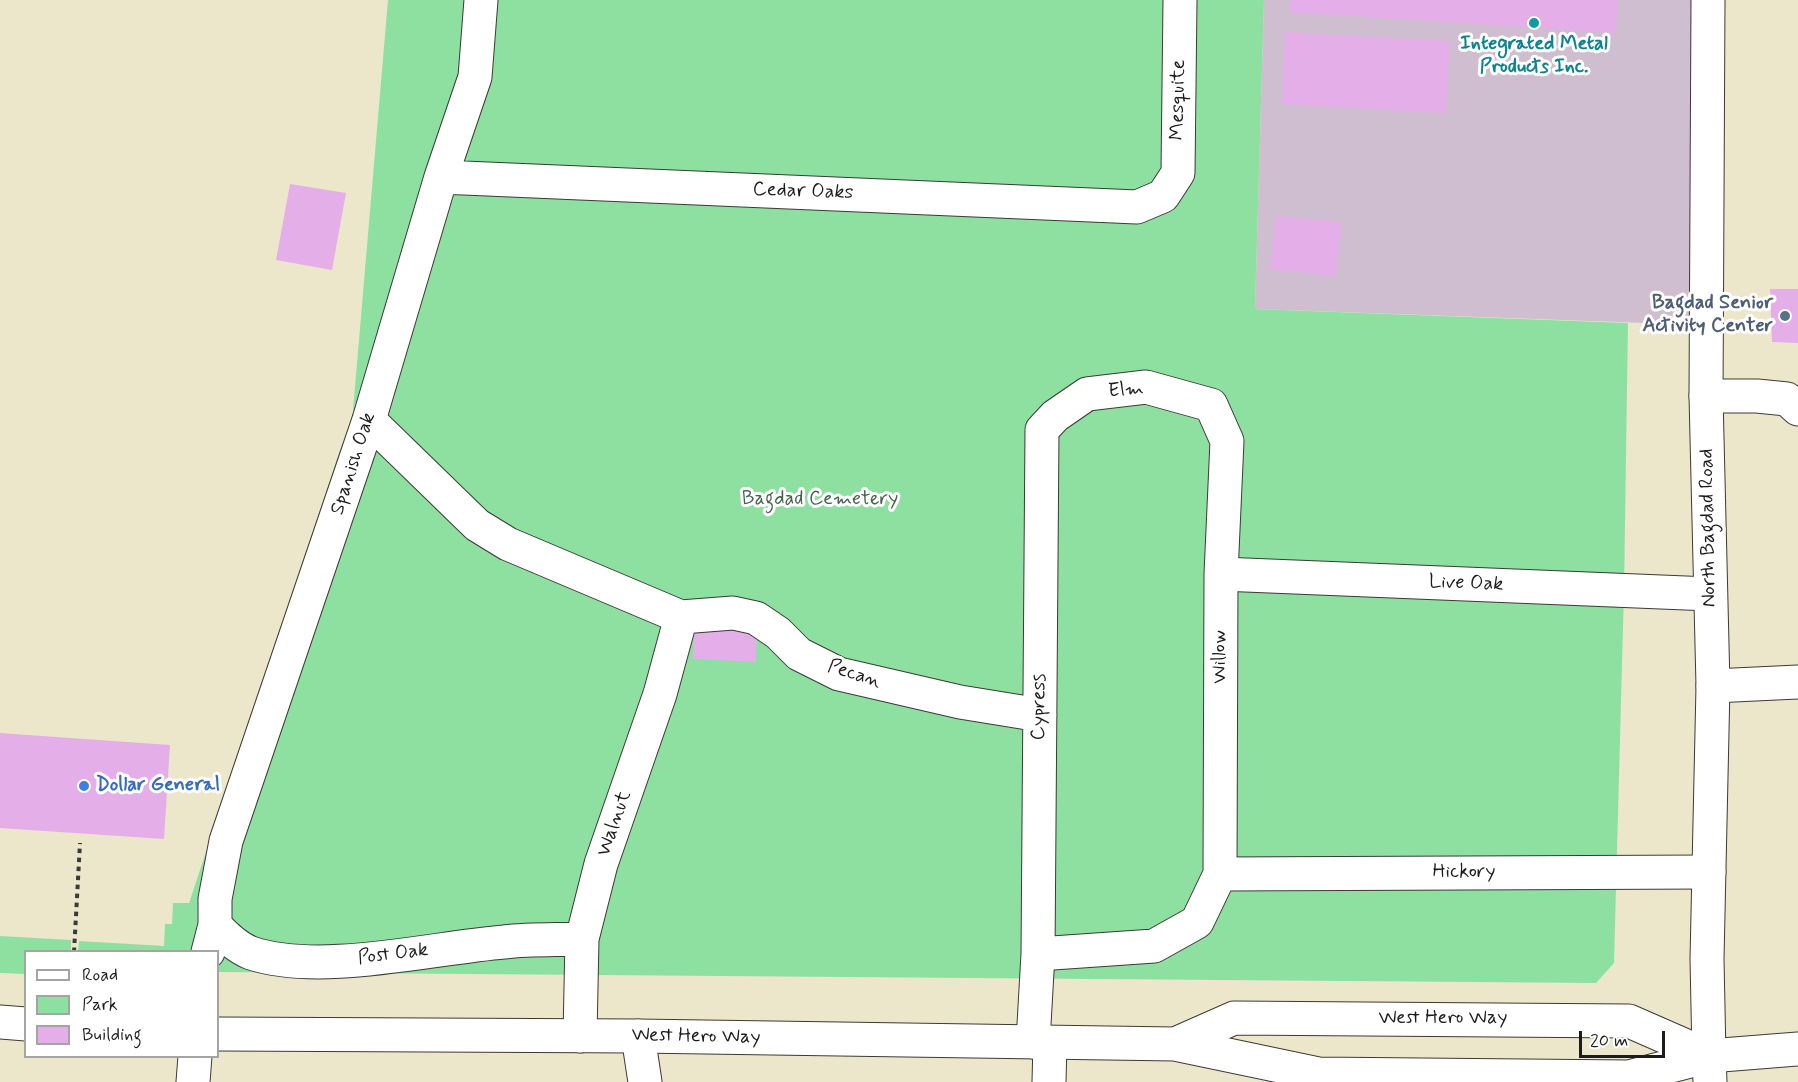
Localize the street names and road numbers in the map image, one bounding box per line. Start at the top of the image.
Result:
street label: Mesquite [1166,59,1192,141]
street label: Cedar Oaks [752,178,854,206]
street label: Elm [1107,378,1145,404]
street label: Spanish Oak [326,410,382,518]
street label: North Bagdad Road [1696,448,1722,608]
street label: Live Oak [1428,571,1504,597]
street label: Willow [1209,630,1233,684]
street label: Pecan [824,655,884,695]
street label: Cypress [1027,673,1053,741]
street label: Walnut [593,788,637,860]
street label: Hickory [1433,861,1495,885]
street label: Post Oak [356,939,430,971]
street label: West Hero Way [1379,1007,1507,1031]
street label: West Hero Way [631,1024,761,1050]

